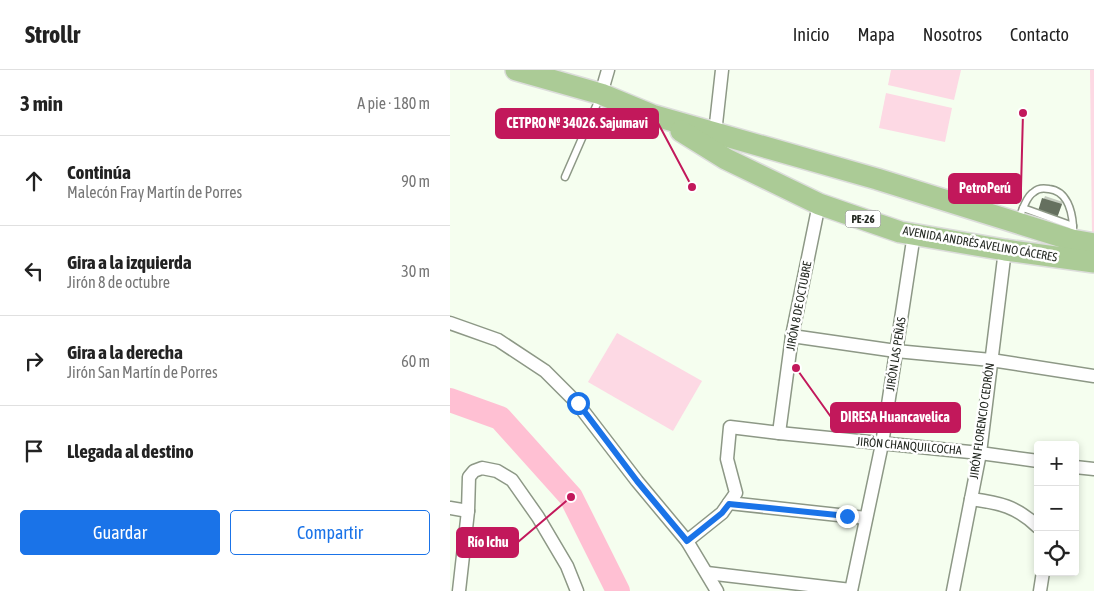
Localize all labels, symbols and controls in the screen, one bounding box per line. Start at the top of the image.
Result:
text: Strollr [25,21,80,48]
text: Inicio [793,24,829,45]
text: Mapa [857,24,895,45]
text: Nosotros [923,24,982,45]
text: Contacto [1010,24,1069,45]
text: 3 min [20,91,63,115]
text: A pie · 180 m [357,94,430,112]
callout: CETPRO № 34026. Sajumavi [496,109,658,138]
text: CETPRO № 34026. Sajumavi [506,115,648,131]
text: Continúa [67,161,131,183]
icon: ahead [20,167,48,195]
text: 90 m [401,172,430,190]
callout: PetroPerú [949,174,1021,203]
text: PetroPerú [959,180,1011,196]
text: Malecón Fray Martín de Porres [67,183,242,201]
road number: PE-26 [846,210,880,228]
street label: AVENIDA ANDRÉS AVELINO CÁCERES [902,224,1058,264]
text: Gira a la izquierda [67,251,192,273]
icon: left [20,257,48,285]
street label: JIRÓN 8 DE OCTUBRE [783,260,815,352]
text: 30 m [401,262,430,280]
text: Jirón 8 de octubre [67,273,170,291]
street label: JIRÓN LAS PEÑAS [883,316,909,392]
text: Gira a la derecha [67,341,183,363]
icon: right [20,347,48,375]
text: 60 m [401,352,430,370]
street label: JIRÓN FLORENCIO CEDRÓN [967,362,997,480]
text: Jirón San Martín de Porres [67,363,218,381]
route start [567,392,590,415]
callout: DIRESA Huancavelica [831,403,960,432]
text: DIRESA Huancavelica [840,409,950,425]
street label: JIRÓN CHANQUILCOCHA [856,434,962,458]
icon: arrive [20,437,48,465]
text: Llegada al destino [67,440,194,462]
map controls [1034,441,1079,576]
button: + [1034,441,1079,486]
button: − [1034,486,1079,531]
route end [836,505,859,528]
button: Guardar [20,510,220,555]
button: Compartir [230,510,430,555]
callout: Río Ichu [457,528,518,557]
button: locate [1034,531,1079,576]
text: Río Ichu [467,534,509,550]

